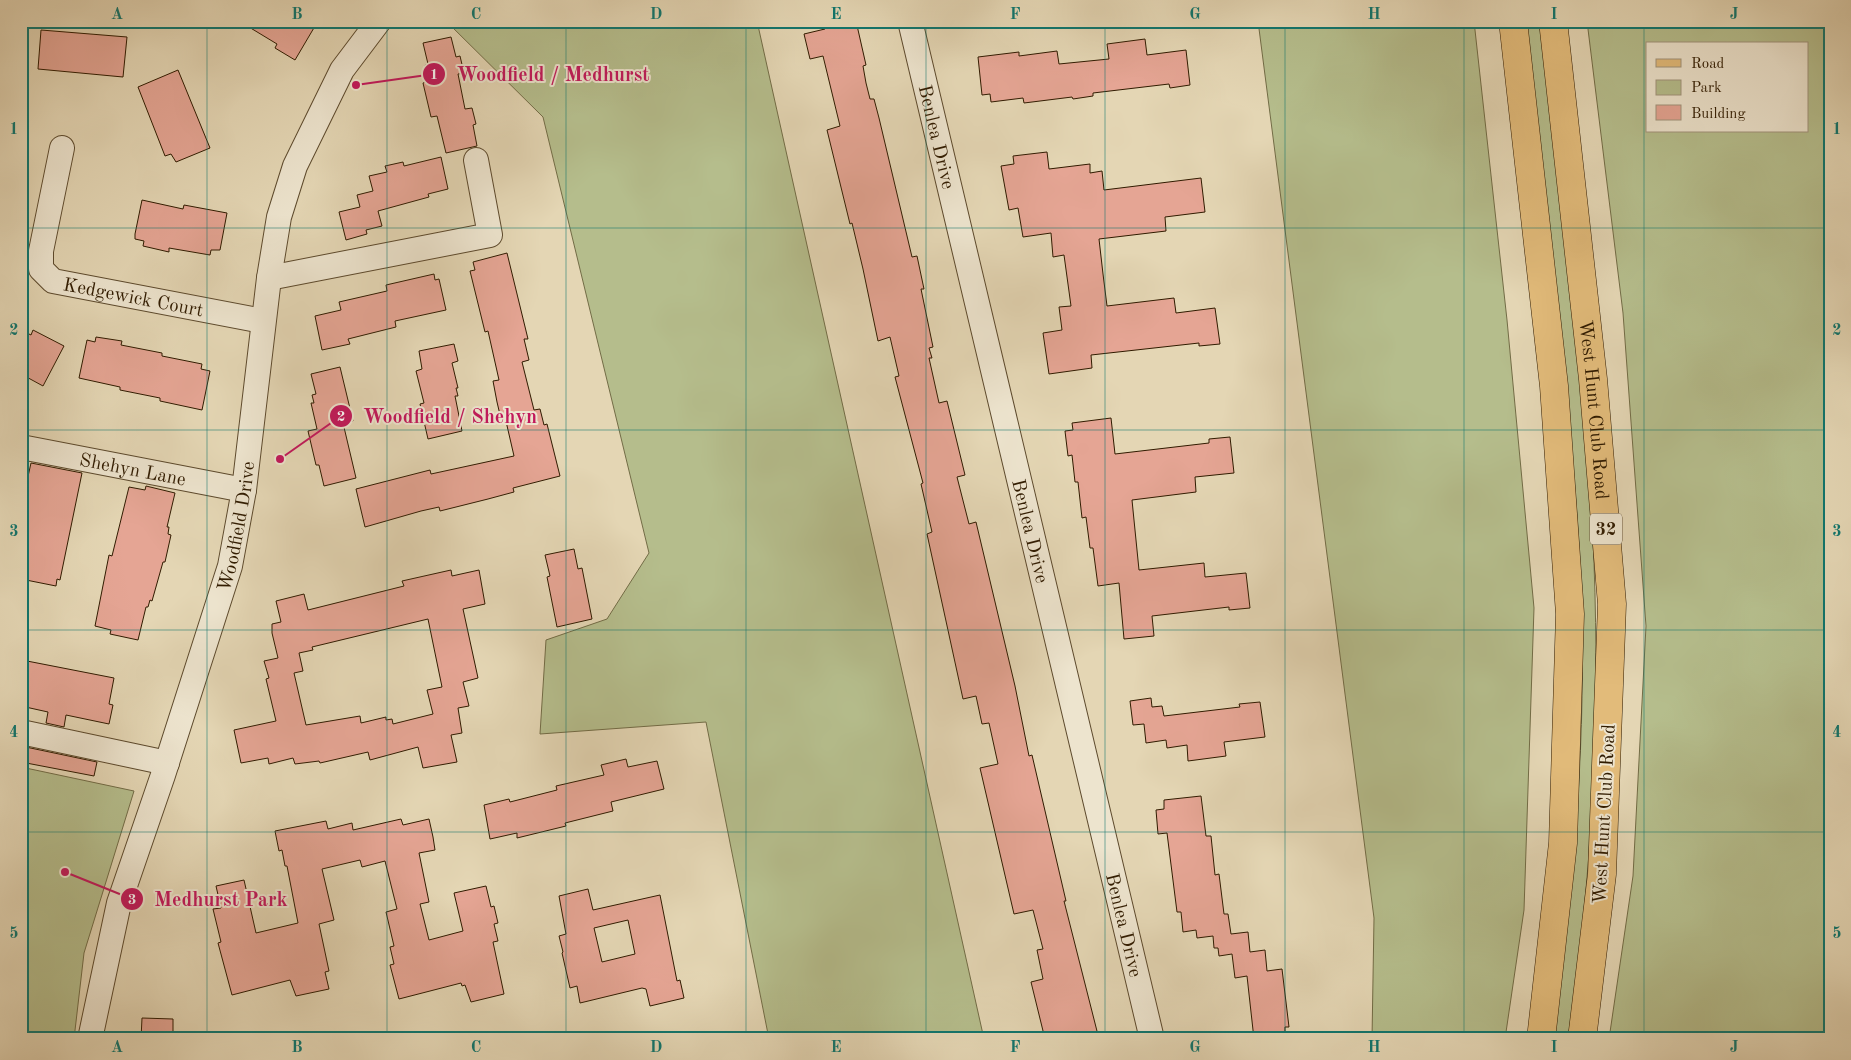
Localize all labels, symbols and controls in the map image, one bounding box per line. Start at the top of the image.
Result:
text: A [111,7,123,23]
text: B [291,7,303,23]
text: C [471,7,481,23]
text: D [650,7,662,23]
text: E [830,7,842,23]
text: F [1010,7,1021,23]
text: G [1189,7,1201,23]
text: H [1367,7,1381,23]
text: I [1550,7,1558,23]
text: J [1730,7,1739,23]
legend [1646,42,1808,132]
callout: Woodfield / Medhurst [422,56,660,91]
text: Road [1691,57,1725,72]
text: Woodfield / Medhurst [456,66,650,86]
text: 1 [430,68,438,83]
text: Park [1691,81,1722,96]
street label: Benlea Drive [914,83,957,191]
text: Building [1691,107,1746,122]
text: 1 [9,122,19,138]
text: 1 [1832,122,1842,138]
street label: Kedgewick Court [61,276,205,321]
street label: West Hunt Club Road [1574,319,1610,501]
text: 2 [9,323,19,339]
text: 2 [1832,323,1842,339]
callout: Woodfield / Shehyn [328,399,547,434]
text: Woodfield / Shehyn [363,408,537,428]
text: 2 [337,410,345,425]
street label: Shehyn Lane [78,451,187,491]
street label: Woodfield Drive [215,460,259,594]
street label: Benlea Drive [1007,477,1050,585]
road number: 32 [1590,514,1622,544]
text: 3 [9,524,19,540]
text: 3 [1832,524,1842,540]
street label: West Hunt Club Road [1591,724,1620,905]
text: 4 [9,725,19,741]
text: 4 [1832,725,1842,741]
street label: Benlea Drive [1101,871,1144,979]
callout: Medhurst Park [119,882,298,917]
text: Medhurst Park [154,891,288,911]
text: 3 [128,893,136,908]
text: 5 [9,926,19,942]
text: 5 [1832,926,1842,942]
text: A [111,1040,123,1056]
text: B [291,1040,303,1056]
text: C [471,1040,481,1056]
text: D [650,1040,662,1056]
text: E [830,1040,842,1056]
text: F [1010,1040,1021,1056]
text: G [1189,1040,1201,1056]
text: H [1367,1040,1381,1056]
text: I [1550,1040,1558,1056]
text: J [1730,1040,1739,1056]

